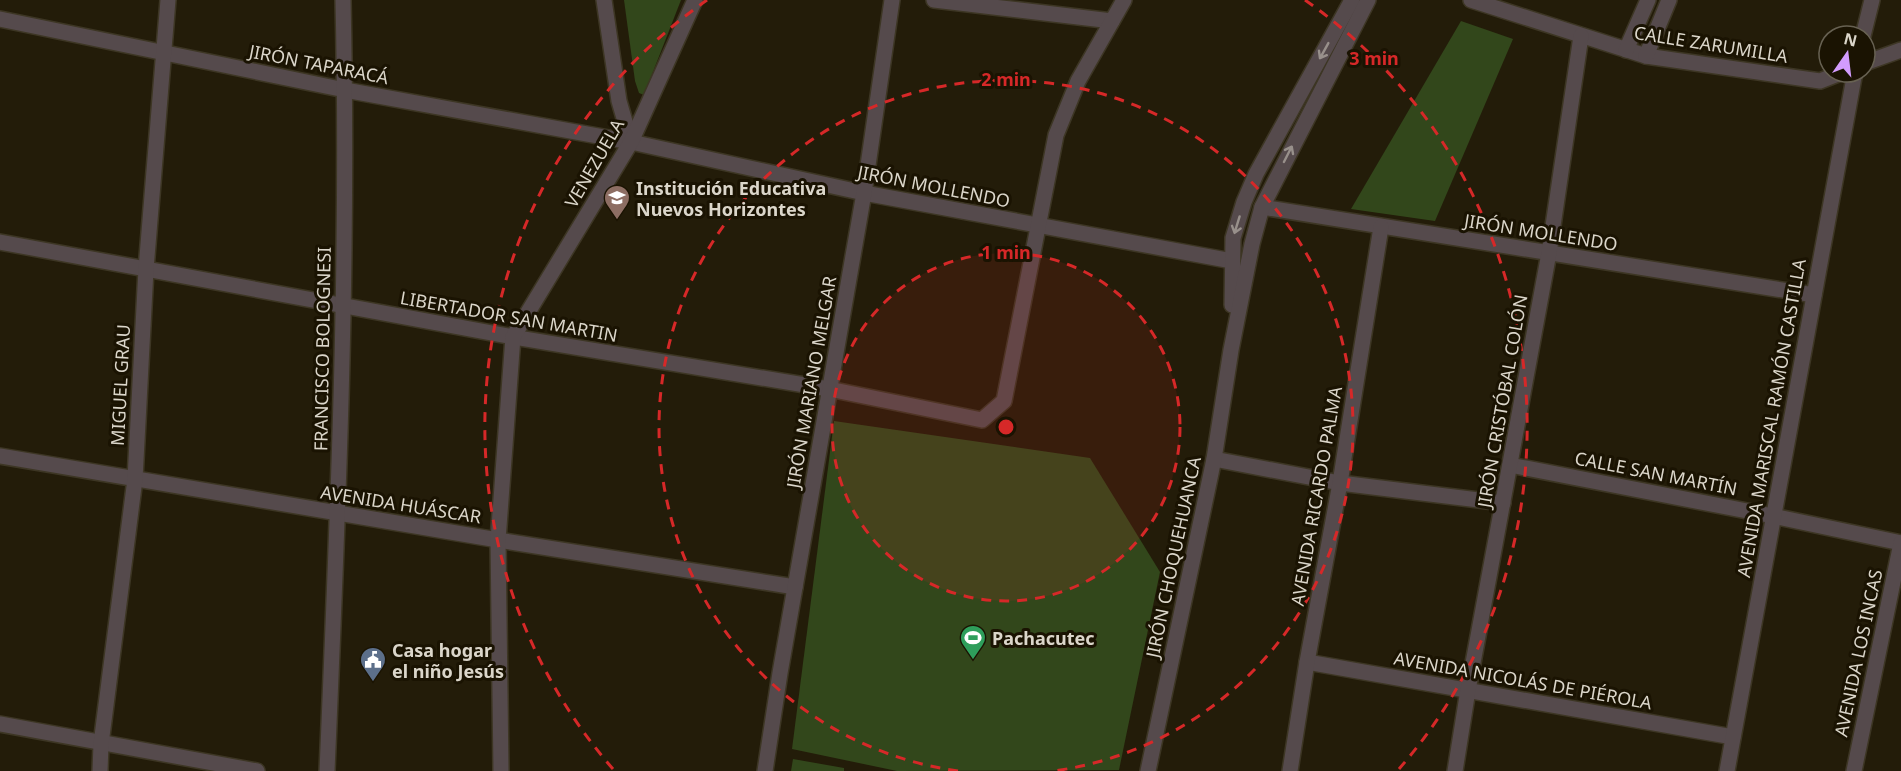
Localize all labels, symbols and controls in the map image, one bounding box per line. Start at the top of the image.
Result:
street label: CALLE ZARUMILLA [1632,20,1790,68]
north arrow [1817,24,1877,84]
text: N [1842,27,1860,52]
street label: JIRÓN TAPARACÁ [245,38,391,89]
one-way arrow [1318,42,1330,59]
text: 3 min [1349,46,1399,70]
text: 2 min [981,67,1031,91]
street label: VENEZUELA [559,114,629,212]
one-way arrow [1283,145,1294,163]
street label: JIRÓN MOLLENDO [854,159,1012,213]
place label: Institución Educativa Nuevos Horizontes [636,176,826,221]
school or university icon: Institución Educativa Nuevos Horizontes [602,183,632,221]
street label: JIRÓN MOLLENDO [1461,208,1619,256]
one-way arrow [1231,215,1242,234]
text: 1 min [981,240,1031,264]
street label: FRANCISCO BOLOGNESI [308,247,336,451]
street label: AVENIDA MARISCAL RAMÓN CASTILLA [1731,256,1811,579]
street label: JIRÓN MARIANO MELGAR [780,274,841,492]
street label: LIBERTADOR SAN MARTIN [398,285,620,347]
street label: JIRÓN CRISTÓBAL COLÓN [1471,293,1533,511]
street label: MIGUEL GRAU [105,324,135,446]
street label: AVENIDA RICARDO PALMA [1285,384,1347,608]
centre of rings [996,417,1016,437]
street label: CALLE SAN MARTÍN [1573,445,1739,501]
street label: JIRÓN CHOQUEHUANCA [1140,454,1206,662]
street label: AVENIDA HUÁSCAR [319,479,483,529]
street label: AVENIDA LOS INCAS [1829,567,1887,739]
sports icon: Pachacutec [958,623,988,661]
place label: Pachacutec [992,626,1095,650]
place label: Casa hogar el niño Jesús [392,638,504,683]
public building icon: Casa hogar el niño Jesús [358,645,388,683]
street label: AVENIDA NICOLÁS DE PIÉROLA [1392,645,1654,715]

